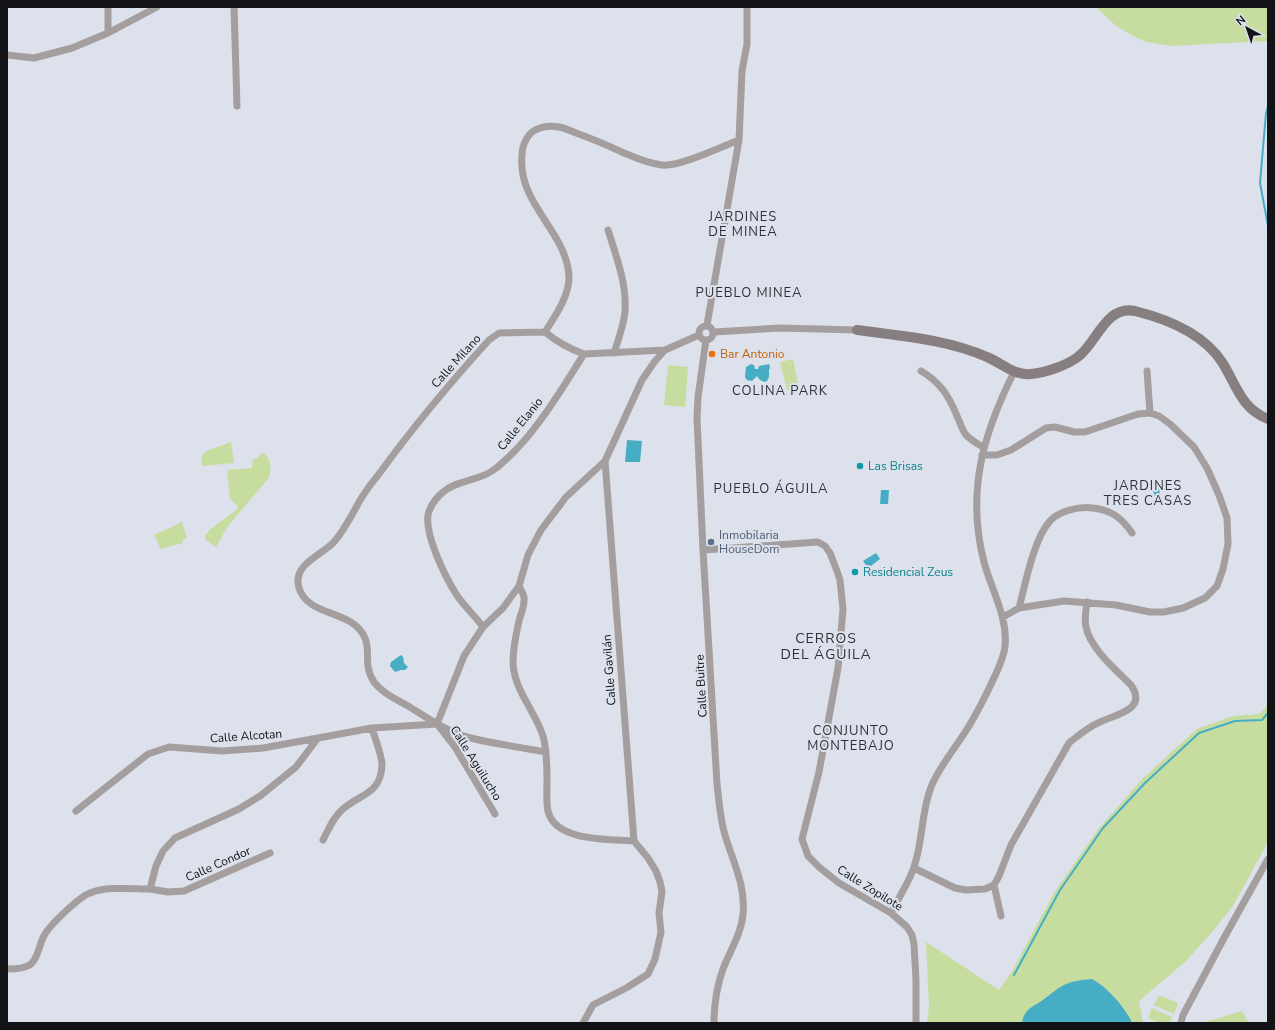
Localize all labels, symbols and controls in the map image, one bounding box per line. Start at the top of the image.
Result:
north arrow [1227,8,1267,48]
text: N [1233,12,1249,29]
district label: JARDINES DE MINEA [708,208,778,241]
district label: PUEBLO MINEA [696,284,802,302]
street label: Calle Milano [428,330,485,391]
place label: Bar Antonio [720,346,785,362]
marker: Bar Antonio [707,349,717,359]
district label: COLINA PARK [732,382,828,400]
street label: Calle Elanio [494,394,547,454]
place label: Las Brisas [868,458,923,474]
marker: Las Brisas [855,461,865,471]
district label: JARDINES TRES CASAS [1104,477,1192,510]
district label: PUEBLO ÁGUILA [714,479,828,498]
place label: Inmobilaria HouseDom [719,527,780,557]
marker: Inmobilaria HouseDom [706,537,716,547]
place label: Residencial Zeus [863,564,953,580]
marker: Residencial Zeus [850,567,860,577]
district label: CERROS DEL ÁGUILA [780,629,872,664]
street label: Calle Gavilán [599,634,619,706]
street label: Calle Buitre [691,654,711,718]
district label: CONJUNTO MONTEBAJO [807,722,895,755]
street label: Calle Aguilucho [447,723,506,804]
street label: Calle Alcotan [209,725,283,747]
street label: Calle Condor [183,842,254,886]
street label: Calle Zopilote [834,861,906,915]

